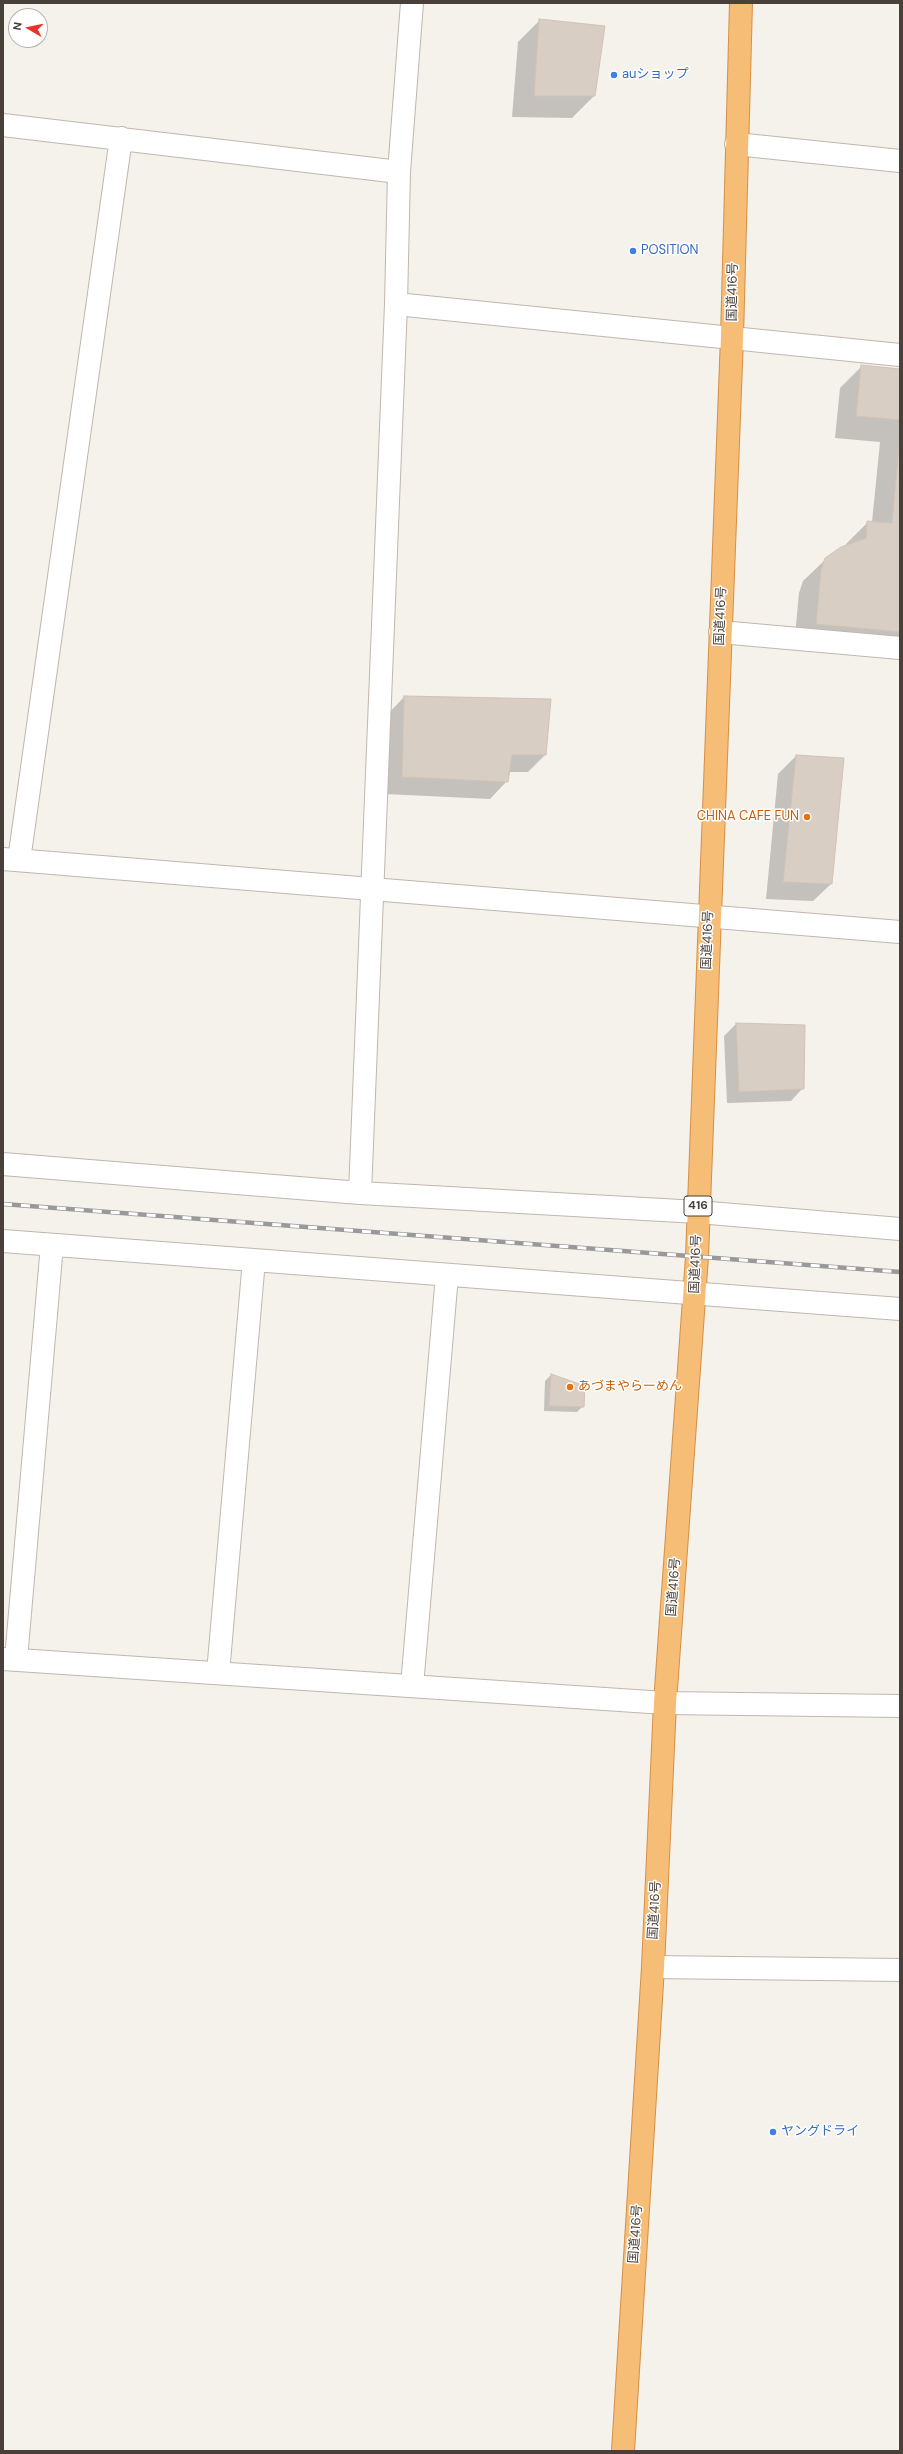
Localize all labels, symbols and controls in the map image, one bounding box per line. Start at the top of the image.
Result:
north arrow [8,8,48,48]
text: N [10,21,25,31]
place label: auショップ [622,67,689,83]
marker: auショップ [609,70,619,80]
place label: POSITION [641,243,699,259]
marker: POSITION [628,246,638,256]
street label: 国道416号 [725,262,741,322]
street label: 国道416号 [712,586,730,646]
place label: CHINA CAFE FUN [697,809,799,825]
marker: CHINA CAFE FUN [802,812,812,822]
street label: 国道416号 [699,910,717,970]
road number: 416 [684,1196,712,1216]
street label: 国道416号 [687,1234,705,1294]
place label: あづまやらーめん [578,1379,682,1395]
marker: あづまやらーめん [565,1382,575,1392]
street label: 国道416号 [664,1557,684,1617]
street label: 国道416号 [646,1880,664,1940]
place label: ヤングドライ [781,2124,859,2140]
marker: ヤングドライ [768,2127,778,2137]
street label: 国道416号 [626,2204,646,2264]

